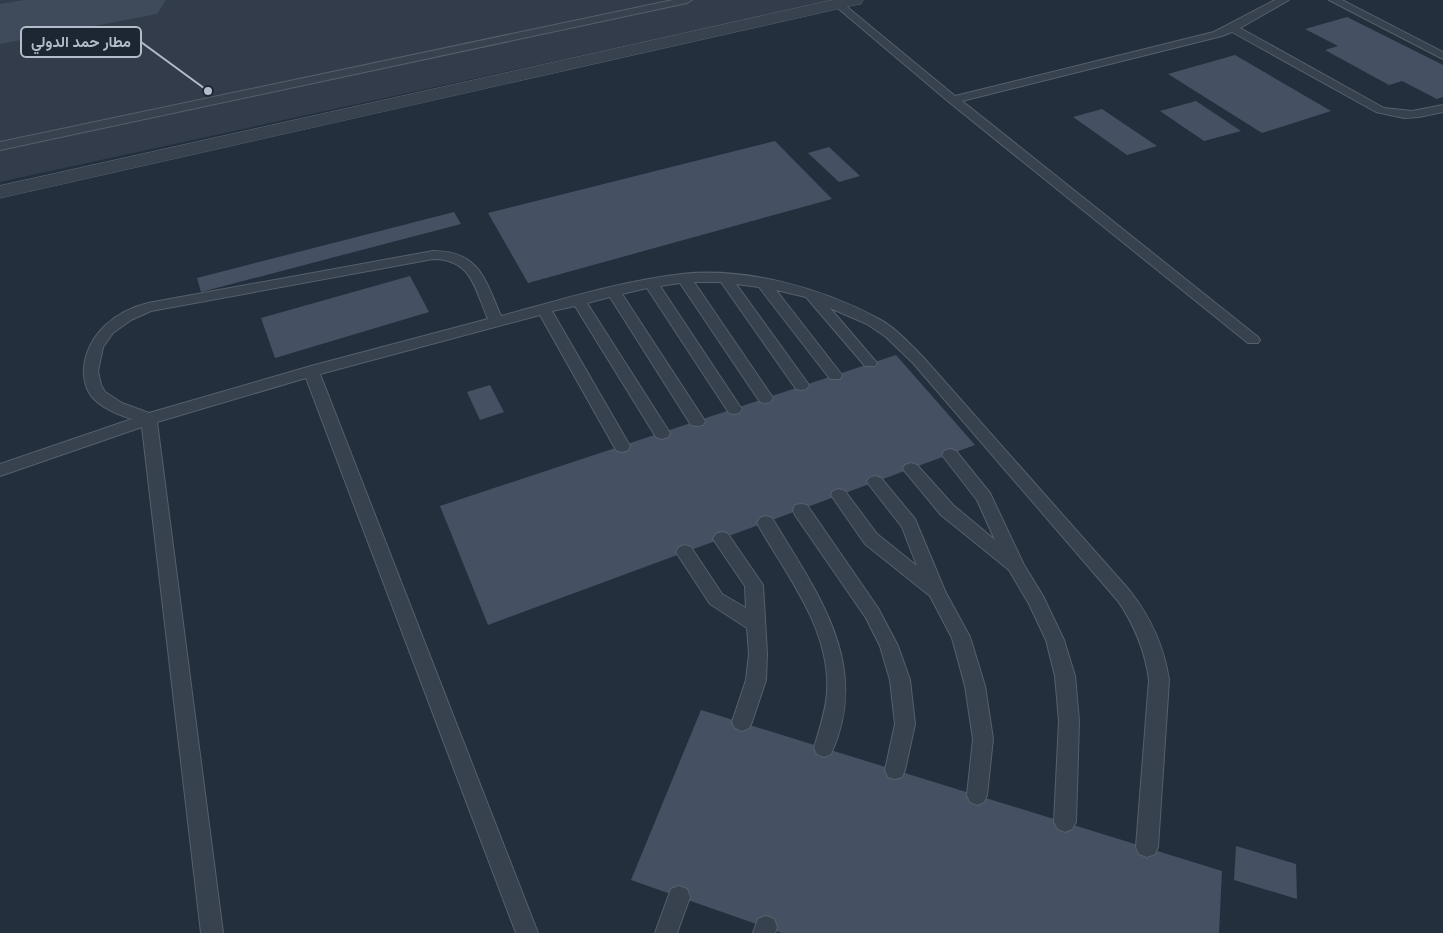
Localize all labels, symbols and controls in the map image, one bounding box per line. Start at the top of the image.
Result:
callout: مطار حمد الدولي [21,27,141,57]
text: مطار حمد الدولي [31,32,131,55]

